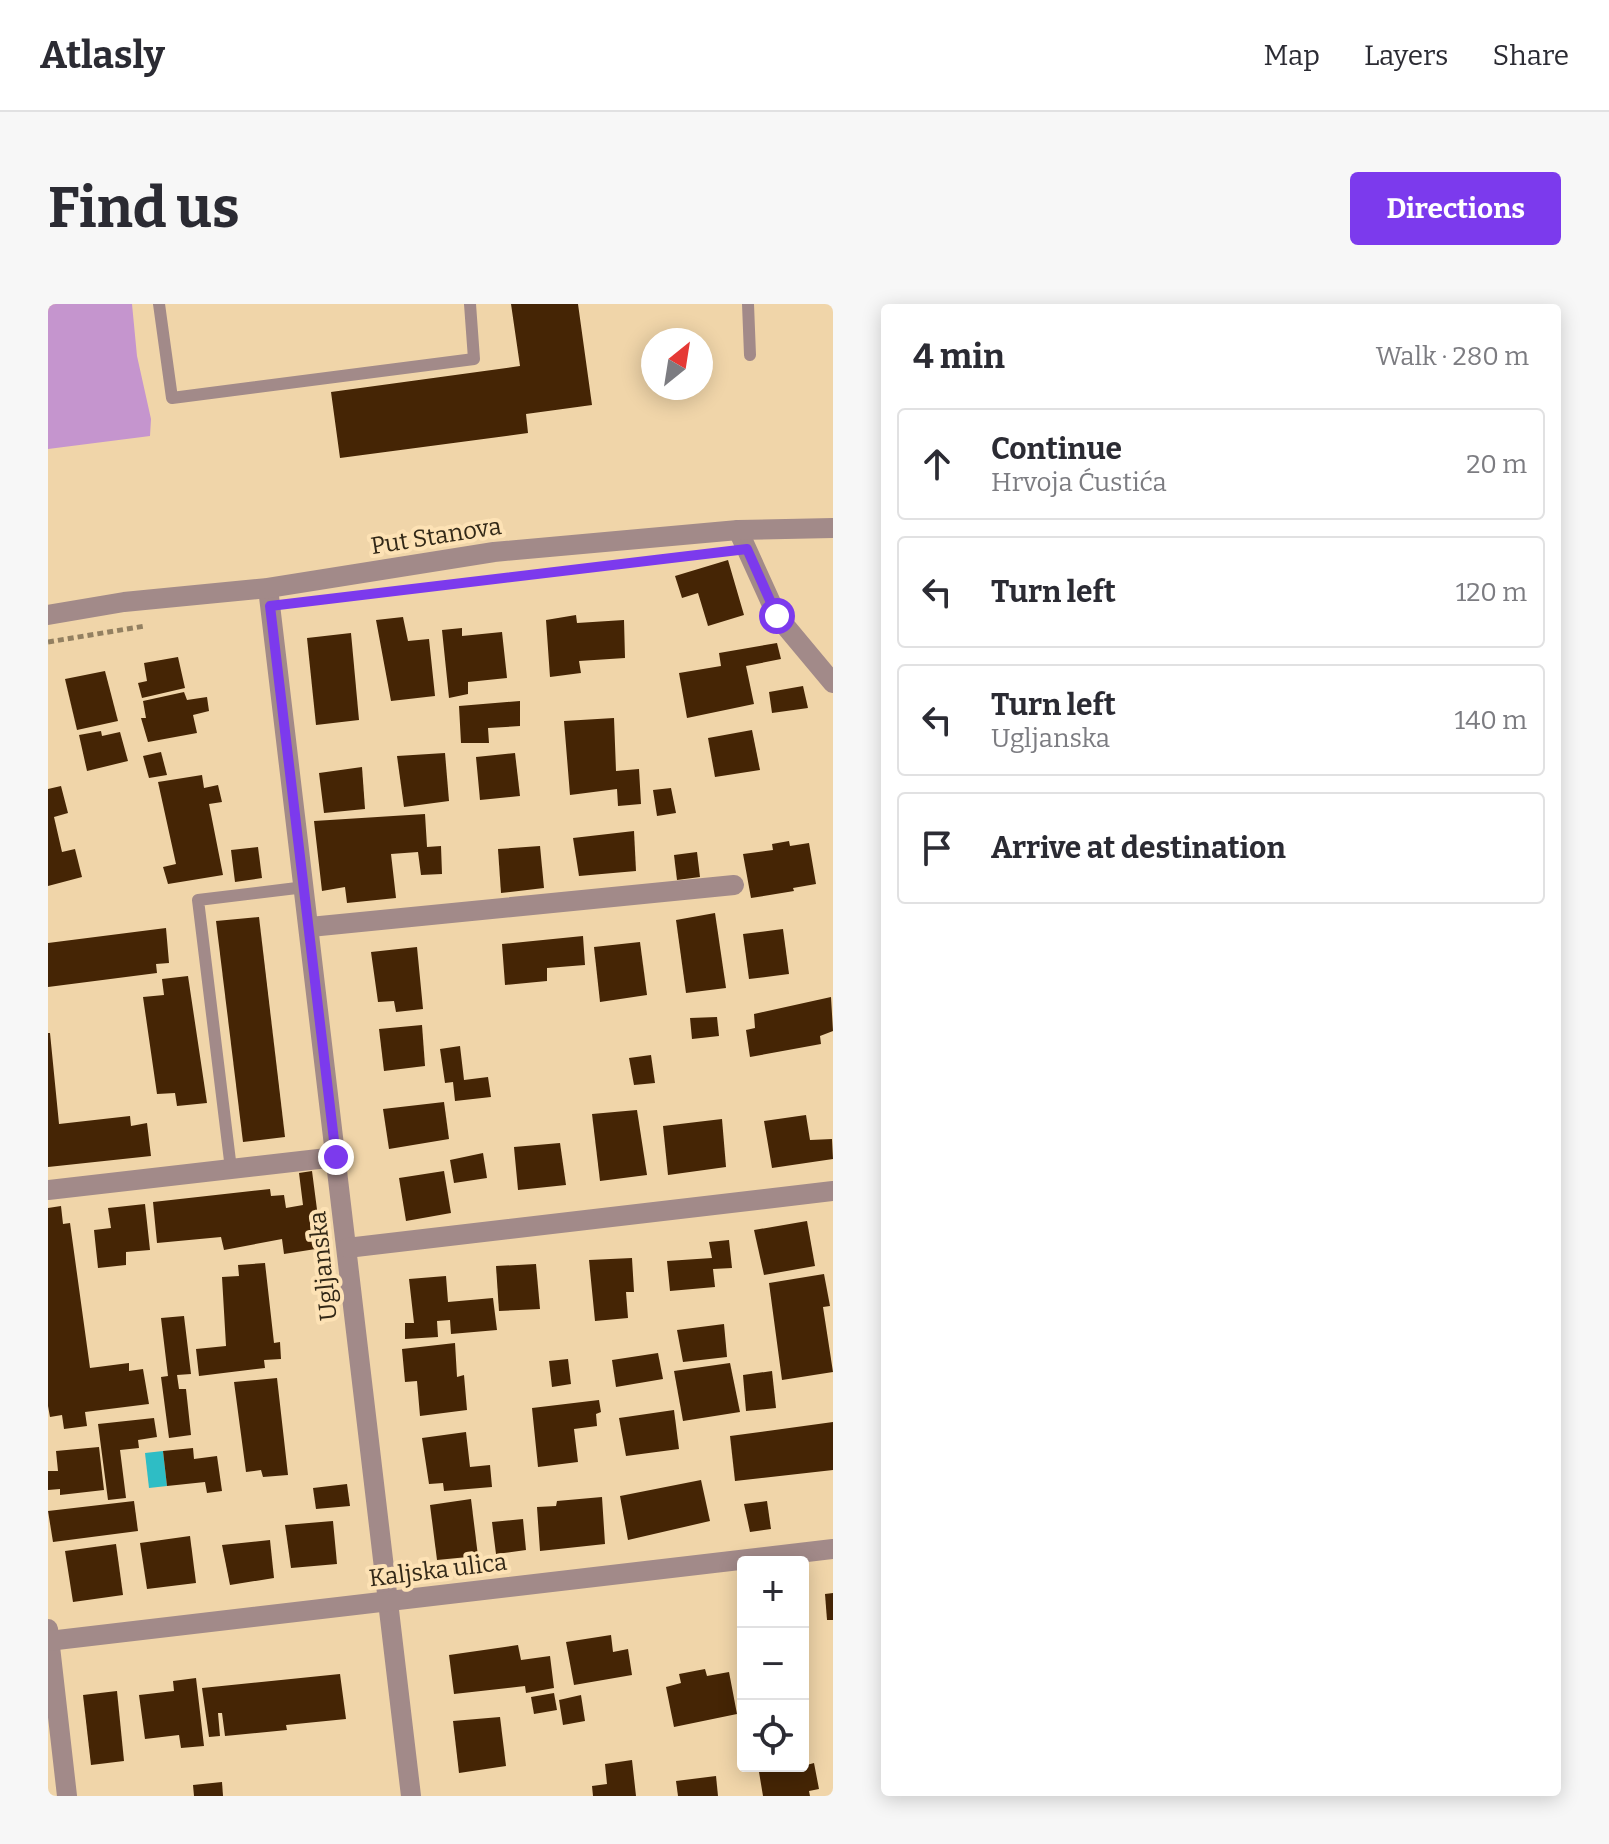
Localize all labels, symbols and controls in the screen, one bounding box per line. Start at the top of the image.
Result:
text: Atlasly [40,32,165,78]
text: Map [1263,39,1320,72]
text: Layers [1364,39,1448,72]
text: Share [1492,39,1569,72]
button: Directions [1350,172,1561,245]
text: Find us [48,175,240,242]
north arrow [641,328,713,400]
text: 4 min [913,336,1005,377]
text: Walk · 280 m [1376,341,1529,372]
text: Continue [991,431,1122,467]
icon: ahead [915,442,959,486]
text: 20 m [1466,449,1527,480]
text: Hrvoja Ćustića [991,467,1167,498]
street label: Put Stanova [369,512,503,560]
icon: left [915,570,959,614]
text: Turn left [991,574,1116,610]
text: 120 m [1456,577,1527,608]
route start [759,598,795,634]
text: Turn left [991,687,1116,723]
icon: left [915,698,959,742]
text: 140 m [1455,705,1527,736]
text: Ugljanska [991,723,1110,754]
icon: arrive [915,826,959,870]
text: Arrive at destination [991,830,1286,866]
route end [318,1139,354,1175]
street label: Ugljanska [303,1210,343,1322]
street label: Kaljska ulica [367,1548,509,1592]
map controls [737,1556,809,1772]
button: + [737,1556,809,1628]
button: − [737,1628,809,1700]
button: locate [737,1700,809,1772]

